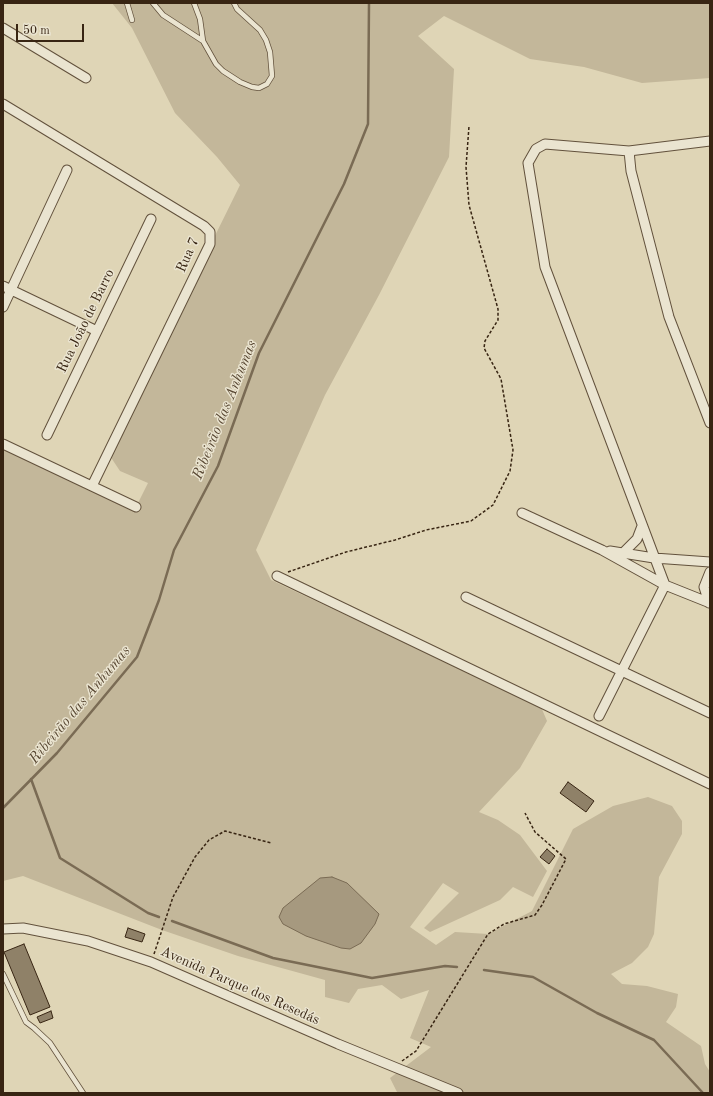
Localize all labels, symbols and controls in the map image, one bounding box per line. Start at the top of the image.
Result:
scale bar [18,16,86,42]
text: 50 m [23,25,50,37]
street label: Rua 7 [173,235,203,275]
street label: Rua João de Barro [54,266,118,376]
water label: Ribeirão das Anhumas [189,338,261,482]
water label: Ribeirão das Anhumas [25,642,135,768]
street label: Avenida Parque dos Resedás [158,943,322,1029]

